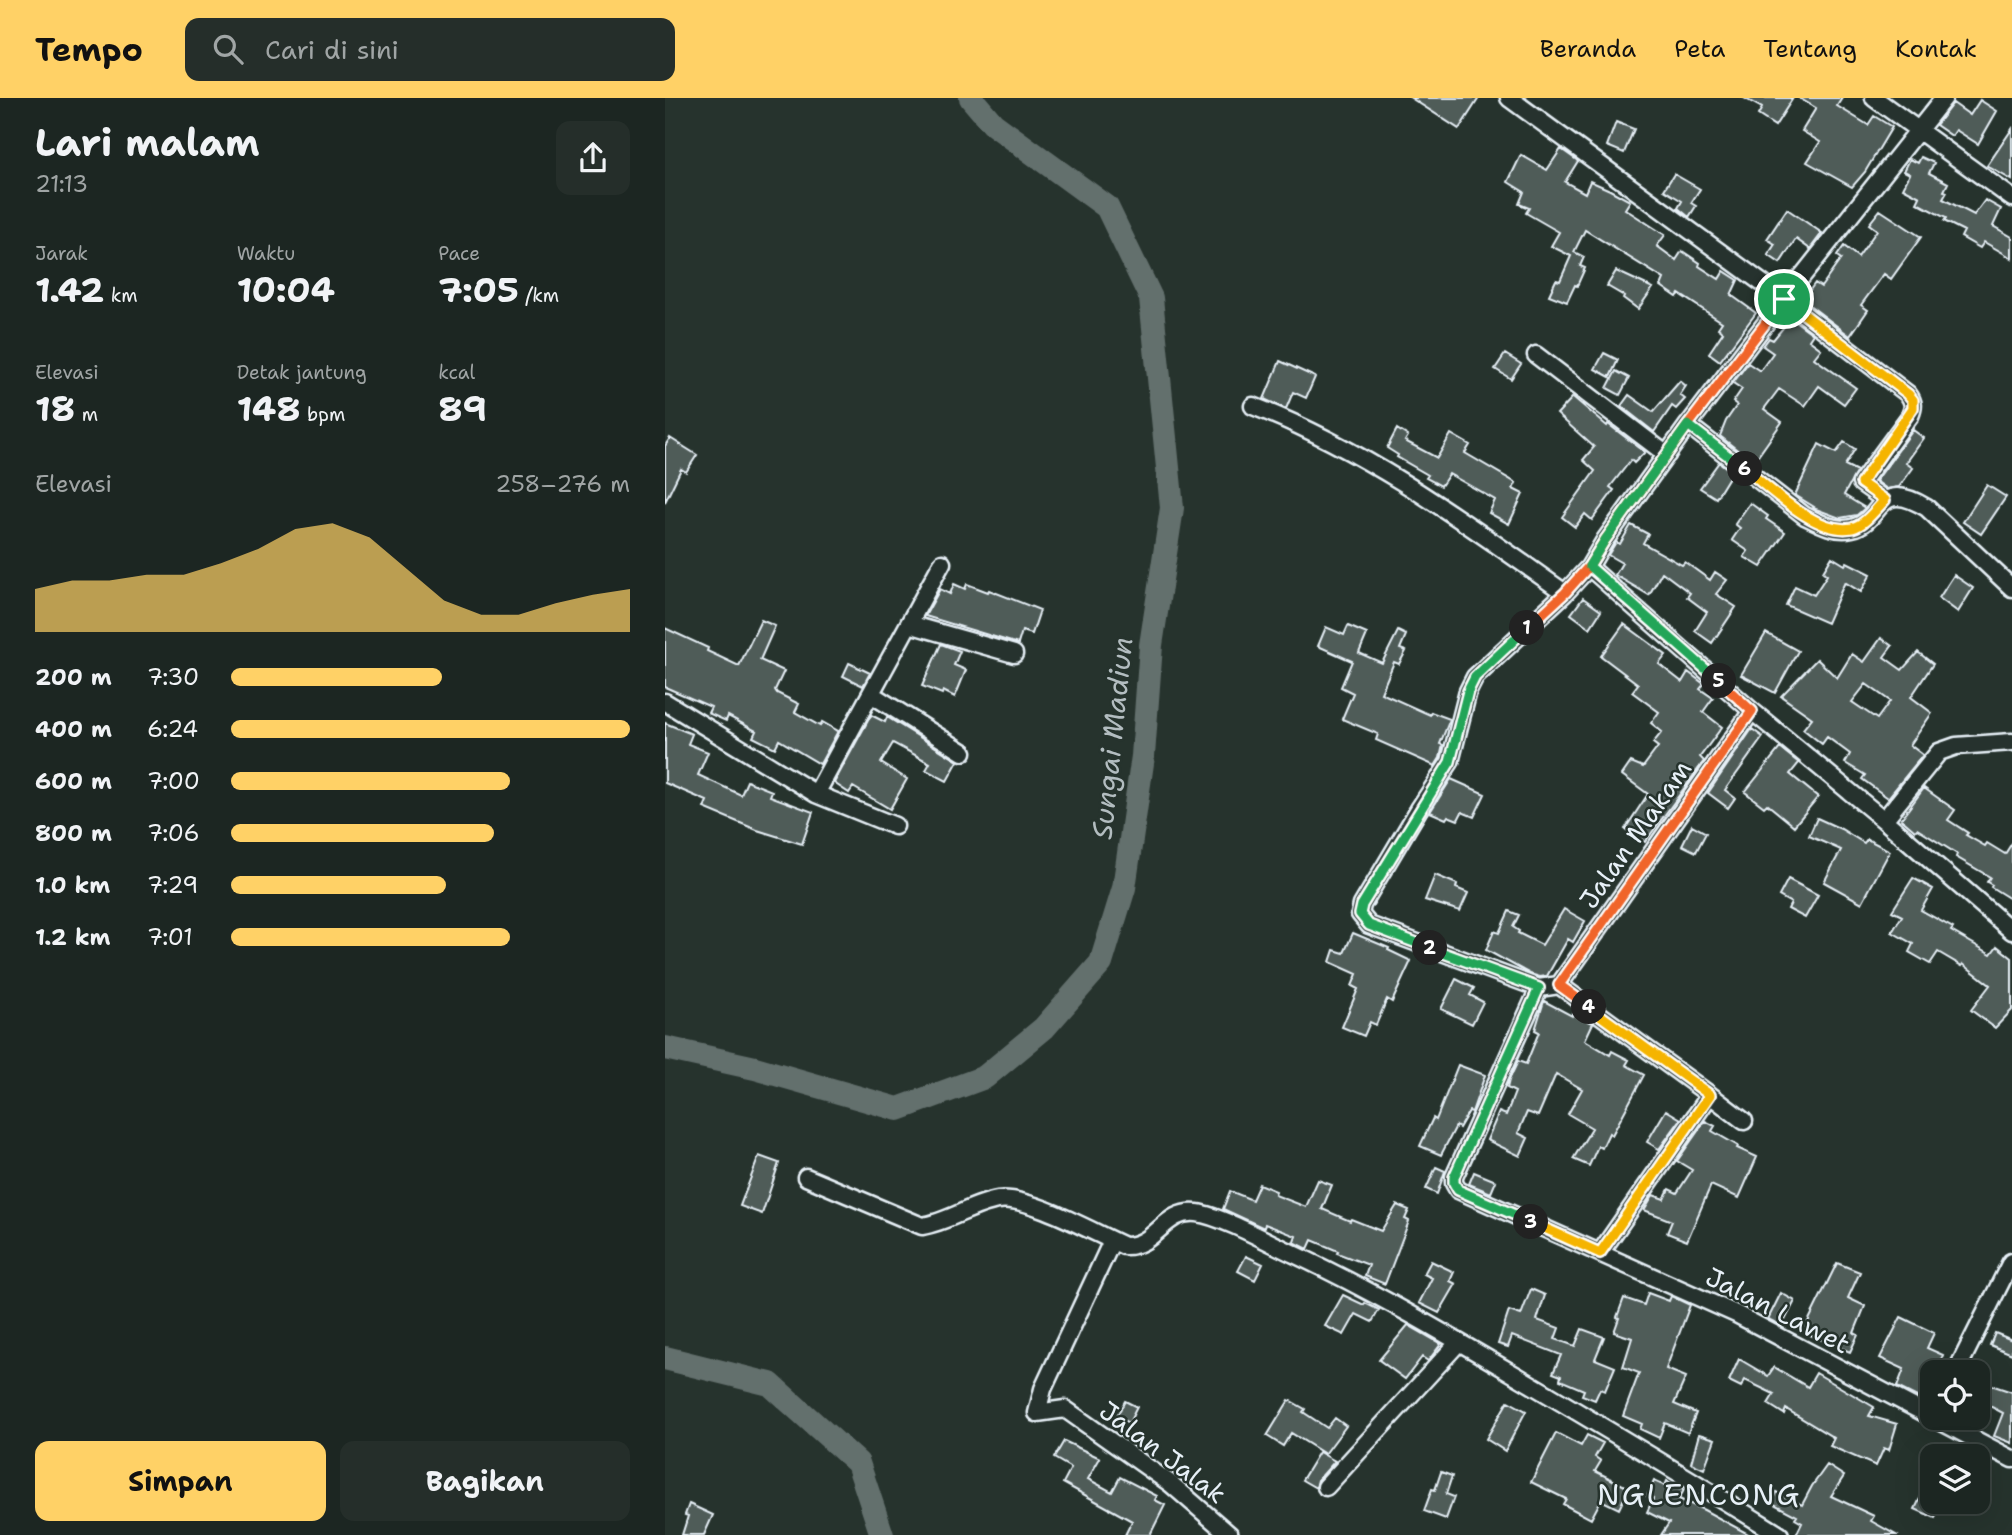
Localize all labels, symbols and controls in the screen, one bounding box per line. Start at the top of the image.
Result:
search box [185,18,675,81]
text: Tempo [35,27,143,72]
icon: search [209,30,247,68]
text: Cari di sini [265,32,399,67]
text: Beranda [1540,33,1636,65]
text: Peta [1674,33,1725,65]
text: Tentang [1763,33,1857,65]
text: Kontak [1895,33,1977,65]
text: Lari malam [35,117,260,168]
button: share [556,121,630,195]
text: 21:13 [35,169,88,199]
text: Jarak [35,241,88,266]
text: Waktu [237,241,295,266]
text: Pace [438,241,480,266]
text: 1.42 [35,266,104,313]
text: 10:04 [237,266,335,313]
text: 7:05 [438,266,519,313]
pin [1754,269,1814,329]
icon: arrive [1765,280,1803,318]
text: km [104,283,138,308]
text: /km [519,283,559,308]
text: Elevasi [35,360,99,385]
text: Detak jantung [237,360,367,385]
text: kcal [438,360,475,385]
text: 18 [35,385,75,432]
text: 148 [237,385,301,432]
text: 89 [438,385,487,432]
text: m [75,402,98,427]
text: bpm [301,402,345,427]
pin: 6 [1727,452,1763,486]
text: 6 [1738,456,1751,481]
text: Elevasi [35,469,112,499]
text: 258–276 m [495,469,630,499]
pin: 1 [1509,610,1545,646]
text: 1 [1522,615,1531,640]
water label: Sungai Madiun [1082,635,1142,841]
text: 200 m [35,662,112,692]
text: 7:30 [147,662,199,692]
pin: 5 [1701,664,1737,698]
text: 5 [1713,668,1724,693]
text: 400 m [35,714,112,744]
text: 6:24 [147,714,198,744]
street label: Jalan Makam [1571,753,1699,915]
text: 600 m [35,766,112,796]
text: 7:00 [147,766,200,796]
text: 800 m [35,818,112,848]
text: 7:06 [147,818,200,848]
text: 1.0 km [35,870,110,900]
text: 7:29 [147,870,198,900]
text: 1.2 km [35,922,111,952]
text: 7:01 [147,922,193,952]
pin: 2 [1413,930,1447,966]
text: 2 [1423,935,1436,960]
pin: 4 [1571,990,1607,1024]
text: 4 [1582,994,1595,1019]
pin: 3 [1513,1204,1549,1240]
text: 3 [1524,1209,1537,1234]
street label: Jalan Lawet [1700,1259,1856,1361]
map controls [1920,1360,1990,1514]
button: locate [1920,1360,1990,1430]
street label: Jalan Jalak [1092,1393,1234,1511]
button: Simpan [35,1441,326,1521]
button: Bagikan [340,1441,630,1521]
button: layers [1920,1444,1990,1514]
district label: NGLENCONG [1597,1474,1801,1515]

